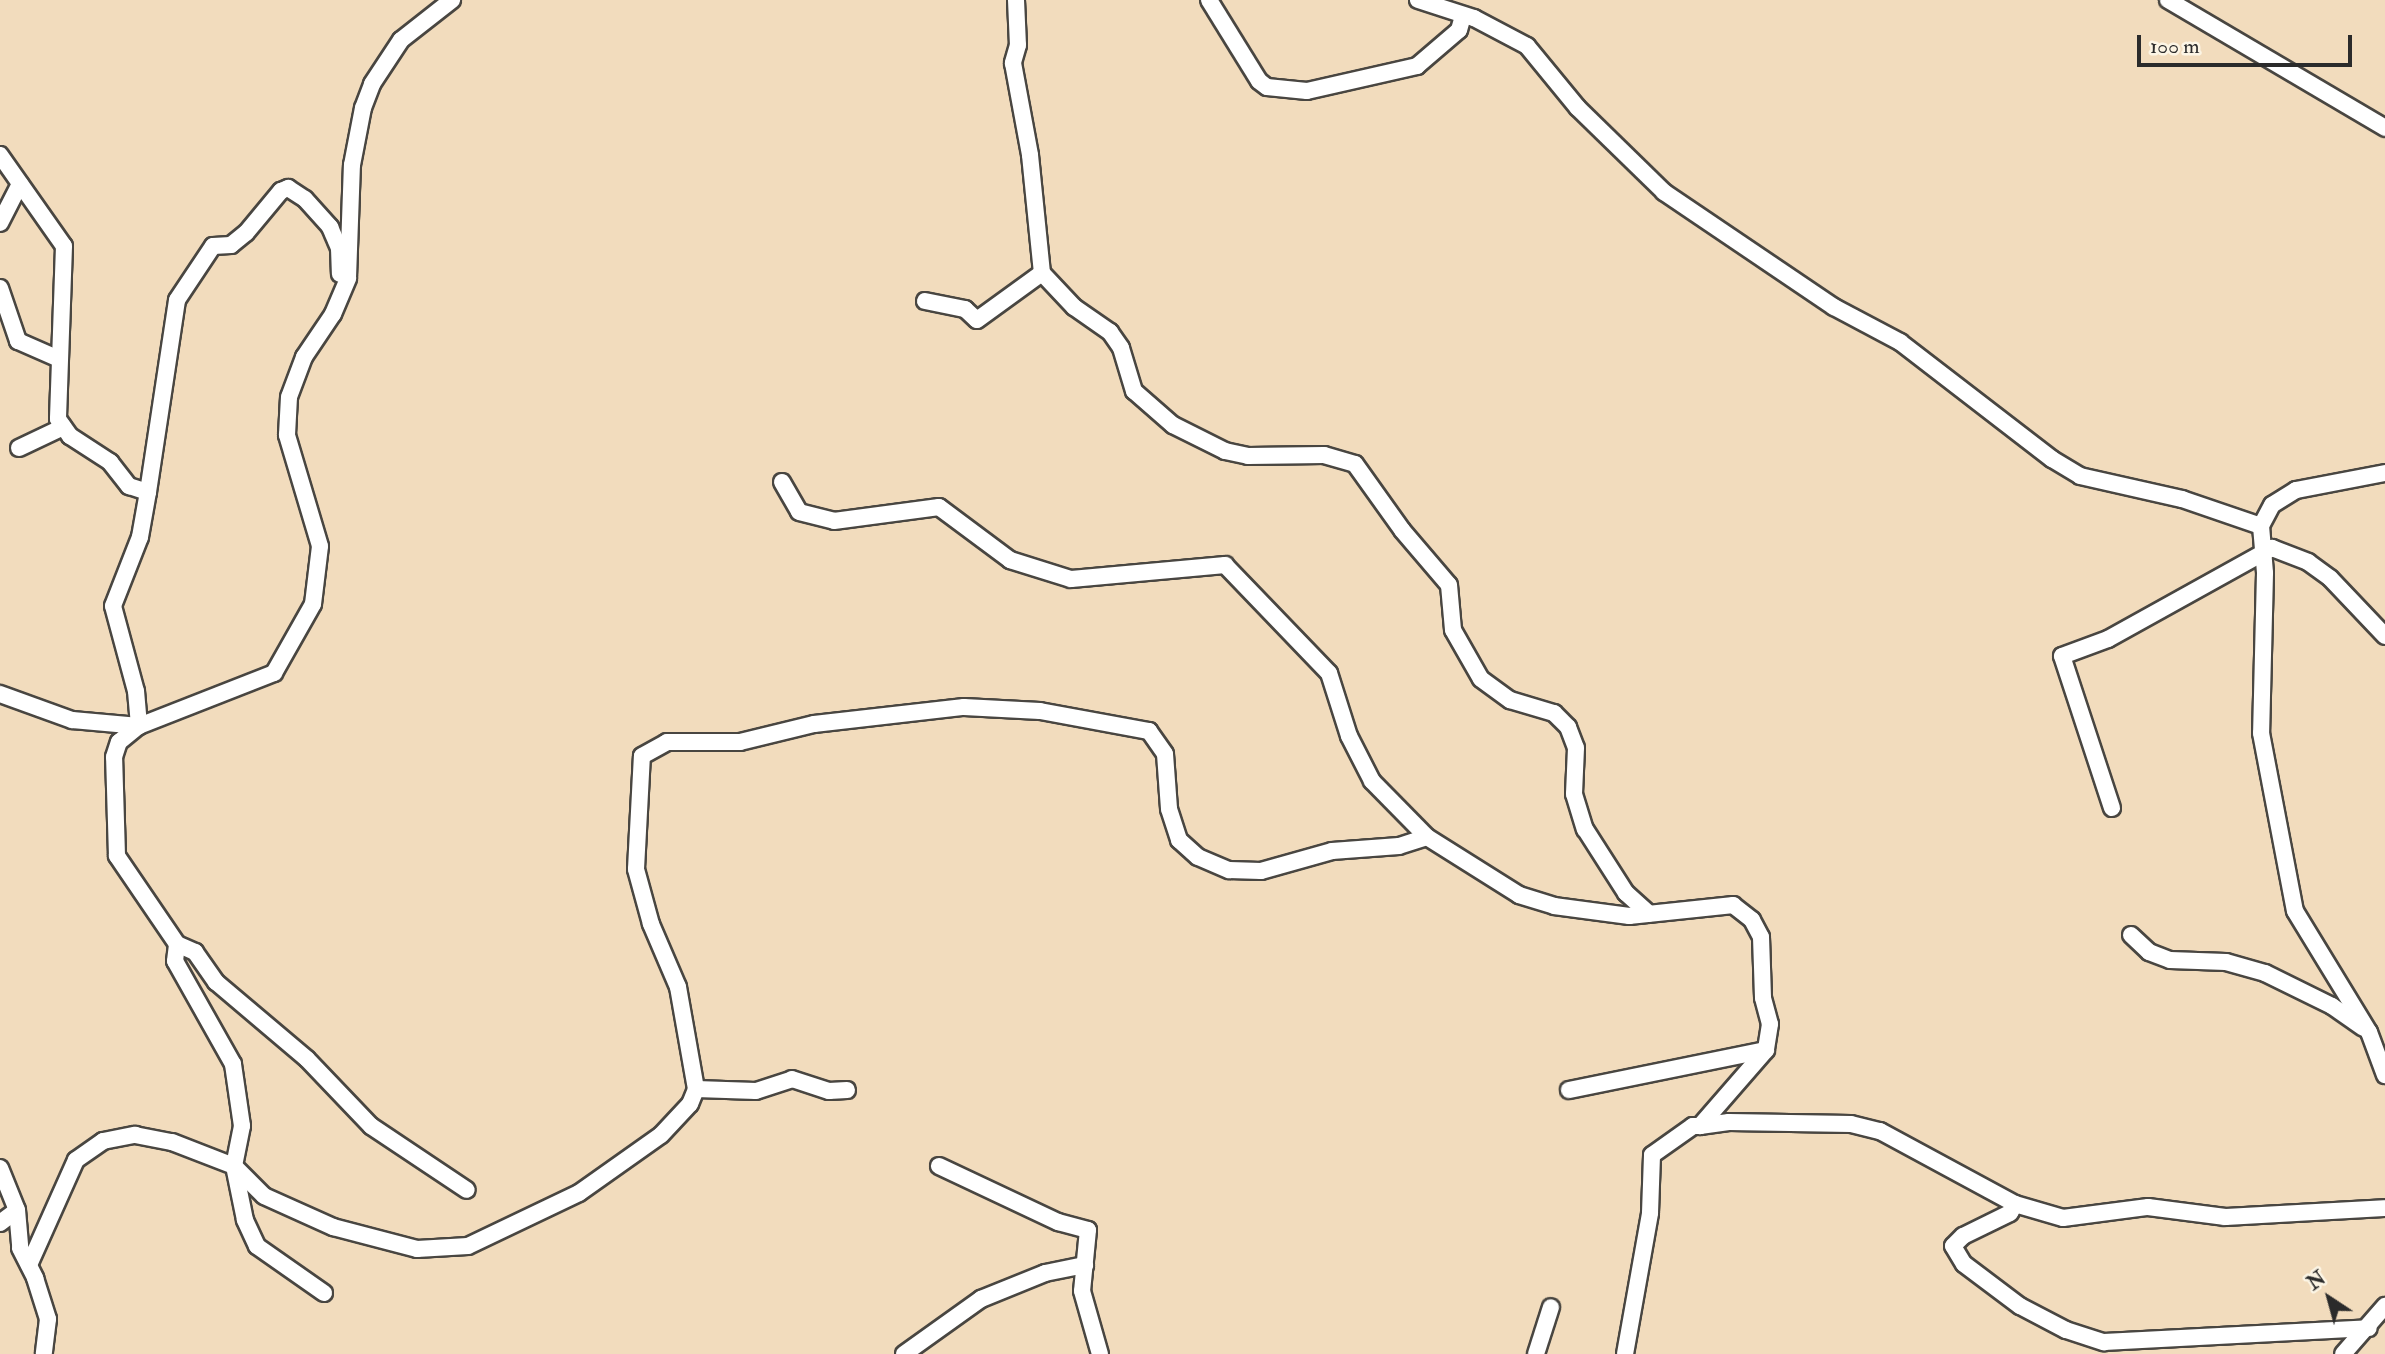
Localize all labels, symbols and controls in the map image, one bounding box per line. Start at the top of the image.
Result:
scale bar [2140,21,2355,65]
text: 100 m [2150,33,2200,60]
north arrow [2294,1263,2364,1333]
text: N [2303,1266,2331,1296]

